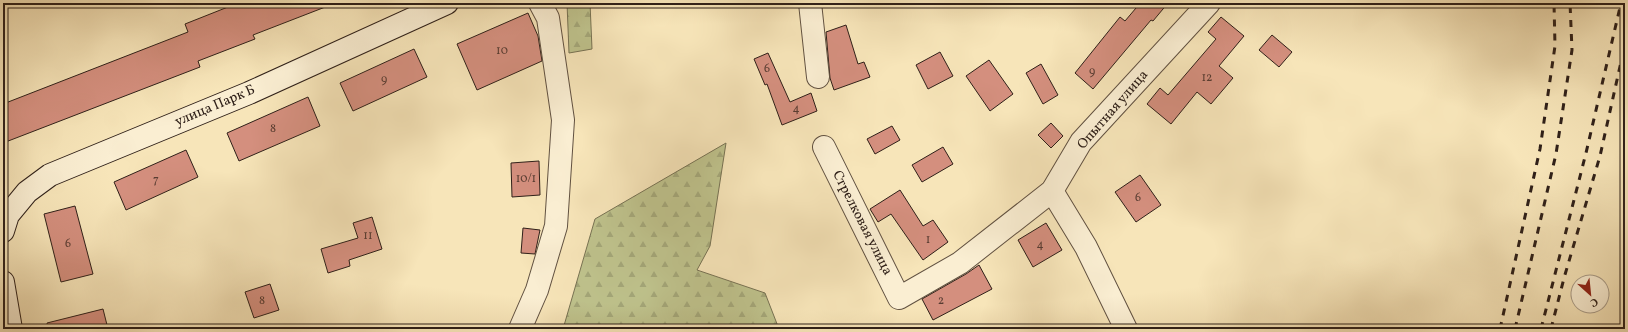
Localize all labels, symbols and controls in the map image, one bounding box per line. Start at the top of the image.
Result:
house number: 10 [496,43,508,59]
house number: 6 [764,61,770,77]
house number: 9 [1089,64,1095,80]
street label: Опытная улица [1073,66,1153,154]
house number: 12 [1201,70,1213,86]
house number: 9 [381,72,387,88]
street label: улица Парк Б [172,81,258,131]
house number: 4 [792,101,800,117]
house number: 8 [270,121,276,137]
street label: Стрелковая улица [827,167,897,279]
house number: 10/1 [516,171,536,187]
house number: 7 [153,172,159,188]
house number: 6 [1135,190,1141,206]
house number: 11 [363,228,373,244]
house number: 1 [926,232,930,248]
house number: 6 [65,236,71,252]
house number: 4 [1036,237,1044,253]
north arrow [1570,274,1610,314]
house number: 8 [259,293,265,309]
house number: 2 [938,293,944,309]
text: С [1587,293,1600,310]

